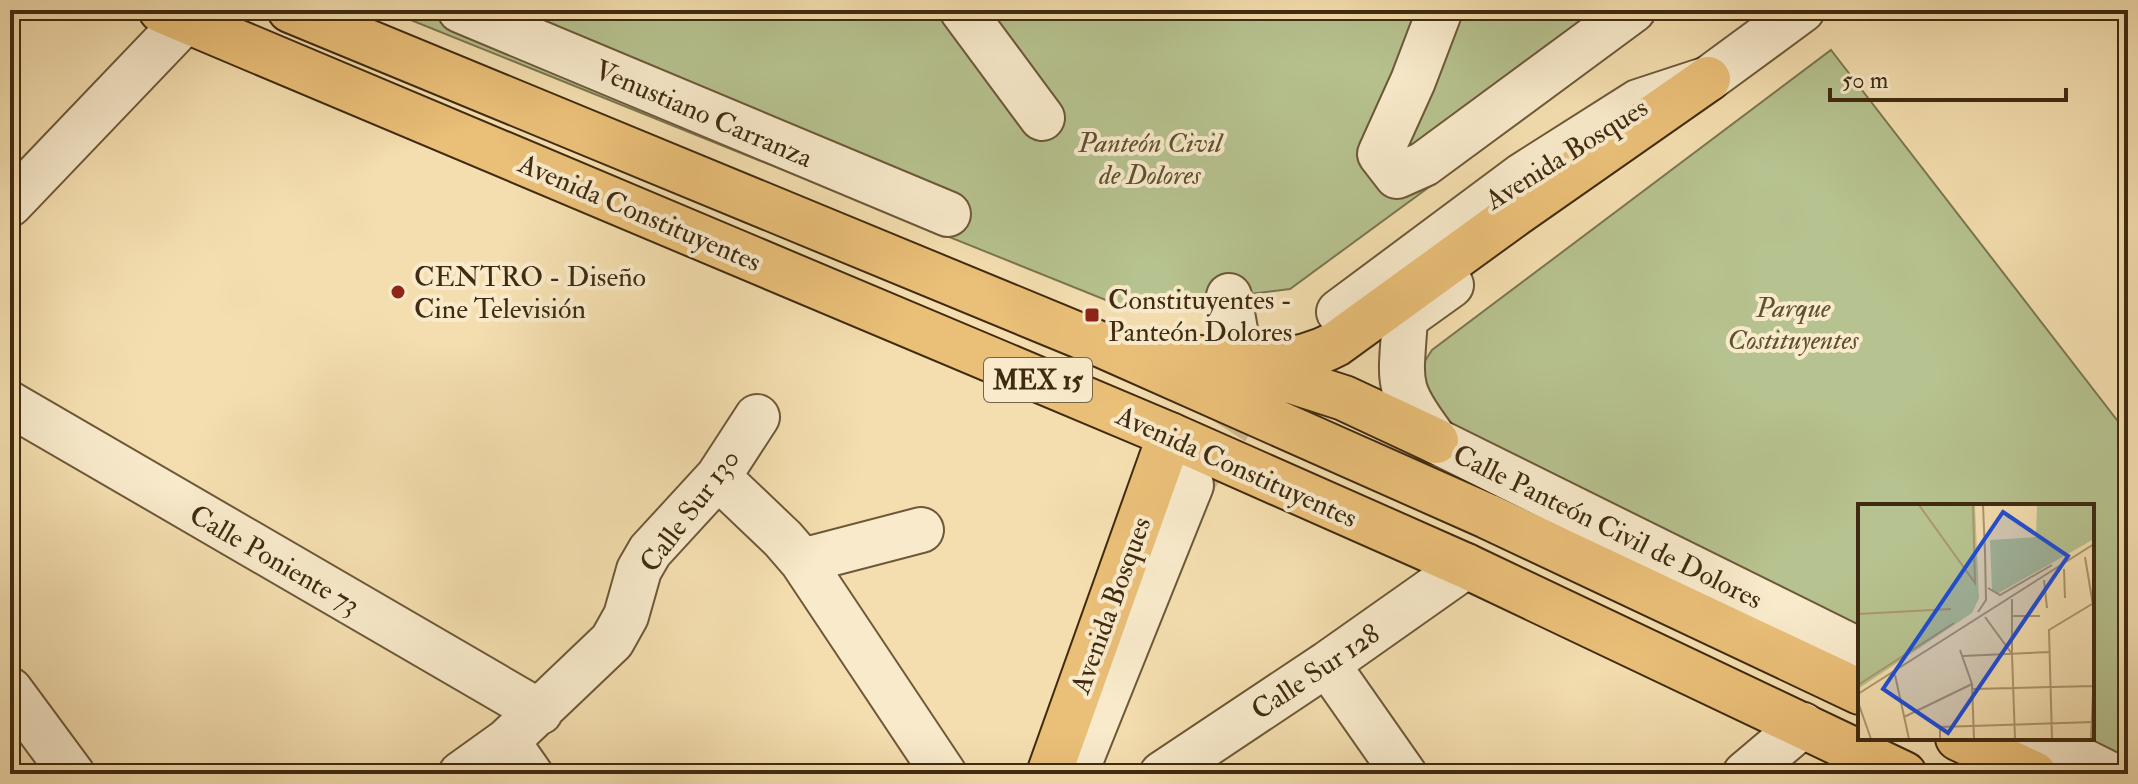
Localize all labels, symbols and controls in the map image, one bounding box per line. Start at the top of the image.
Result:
scale bar [1830,52,2066,102]
street label: Venustiano Carranza [589,53,818,176]
text: 50 m [1842,65,1889,96]
street label: Avenida Bosques [1478,90,1655,219]
park label: Panteón Civil de Dolores [1077,126,1224,193]
street label: Avenida Constituyentes [512,146,766,280]
place label: CENTRO - Diseño Cine Televisión [414,260,646,327]
marker: CENTRO - Diseño Cine Televisión [389,283,407,301]
place label: Constituyentes - Panteón Dolores [1108,283,1292,350]
park label: Parque Costituyentes [1728,291,1860,358]
marker: Constituyentes - Panteón Dolores [1083,306,1101,324]
road number: MEX 15 [984,358,1092,402]
street label: Avenida Constituyentes [1110,398,1362,536]
street label: Calle Panteón Civil de Dolores [1447,437,1768,618]
street label: Calle Sur 130 [633,442,748,579]
street label: Calle Poniente 73 [183,497,366,623]
inset map [1858,504,2094,740]
street label: Avenida Bosques [1063,512,1160,700]
street label: Calle Sur 128 [1245,617,1387,728]

